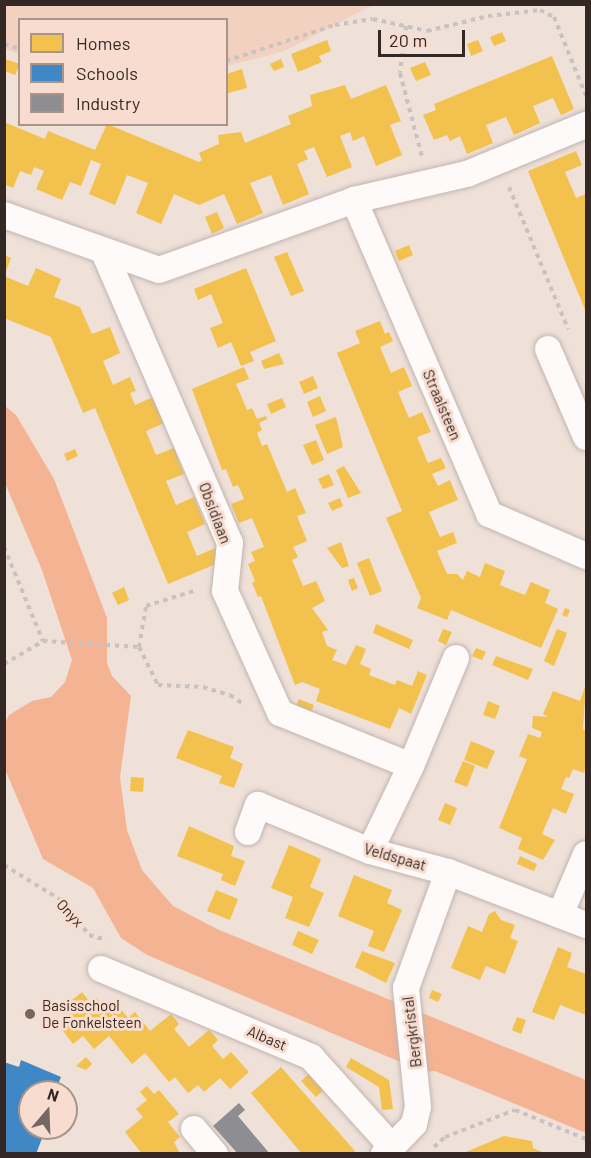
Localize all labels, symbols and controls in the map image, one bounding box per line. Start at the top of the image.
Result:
legend [18,18,228,126]
scale bar [381,18,468,56]
text: 20 m [389,29,427,51]
text: Homes [76,32,130,54]
text: Schools [76,62,138,84]
text: Industry [76,92,140,114]
street label: Straalsteen [419,367,465,443]
street label: Obsidiaan [195,480,235,546]
street label: Veldspaat [362,840,428,874]
street label: Onyx [53,895,87,931]
place label: Basisschool De Fonkelsteen [42,996,142,1031]
street label: Bergkristal [399,996,425,1068]
marker: Basisschool De Fonkelsteen [23,1007,37,1021]
street label: Albast [245,1022,289,1054]
north arrow [18,1080,78,1140]
text: N [45,1084,61,1105]

